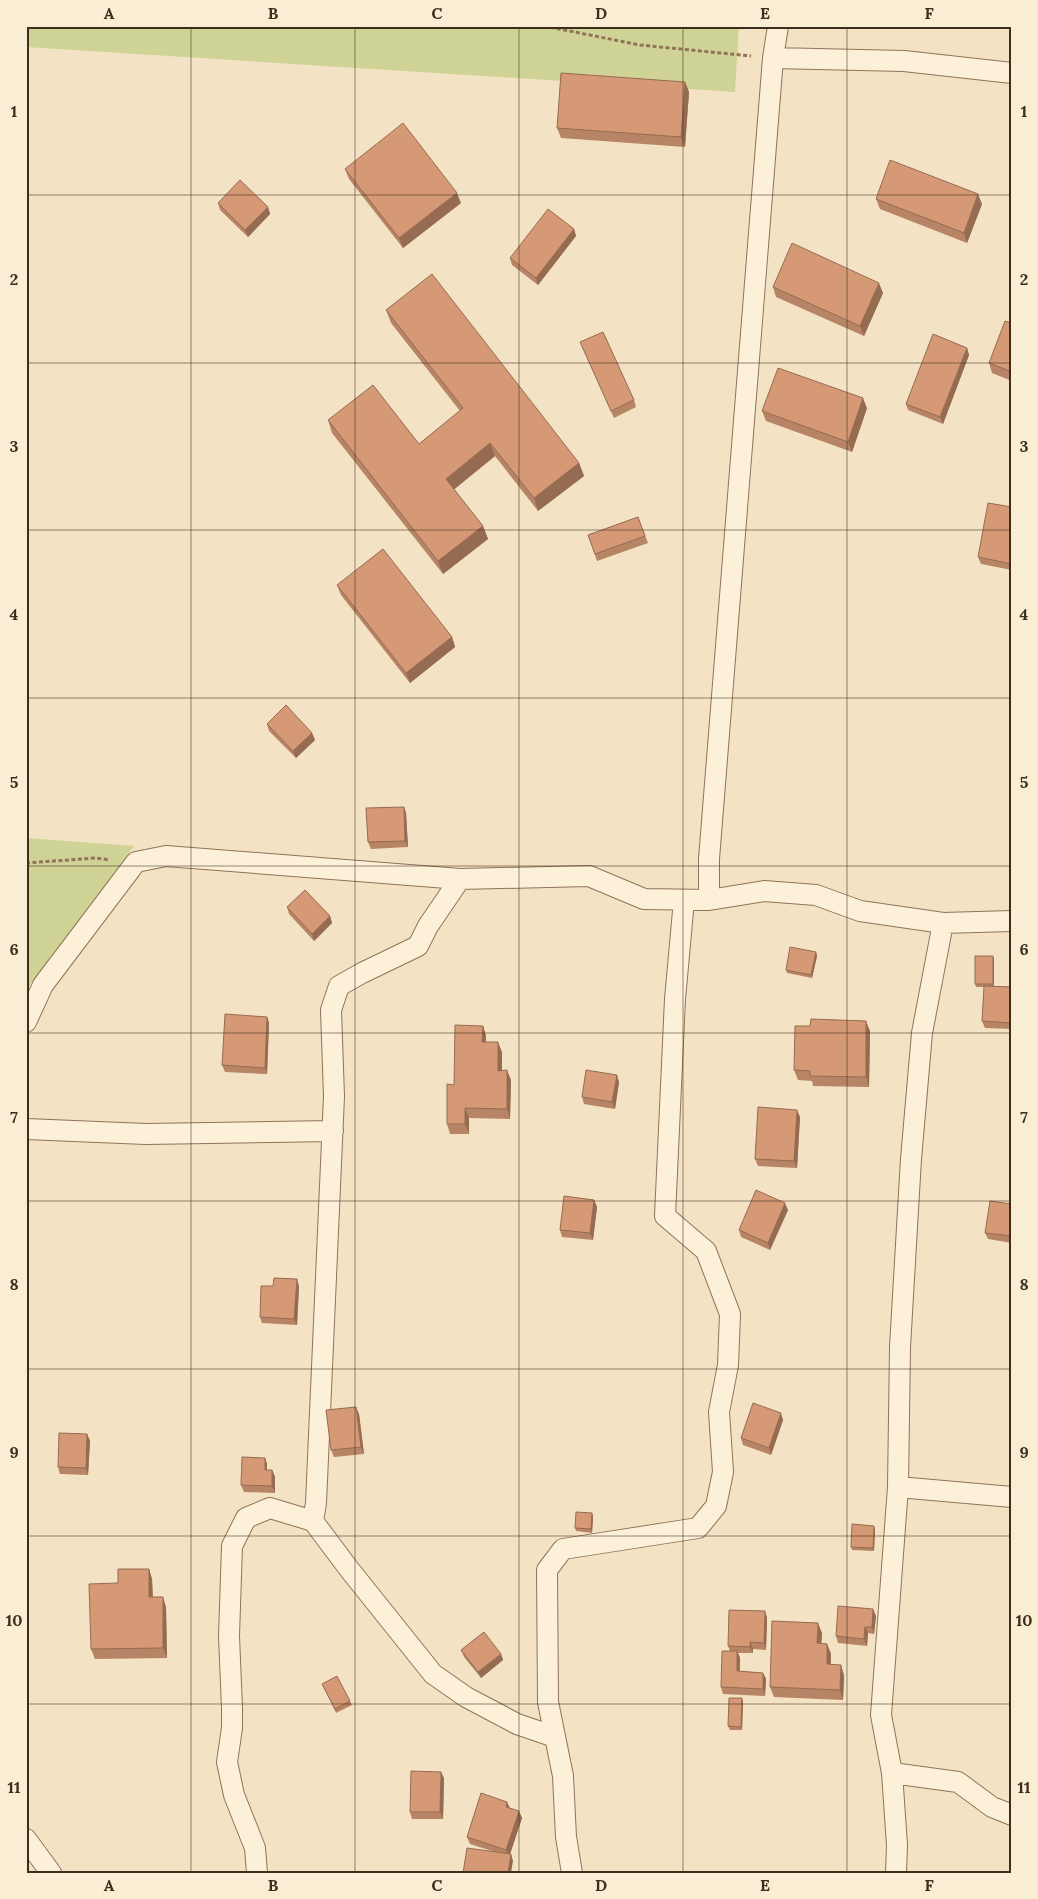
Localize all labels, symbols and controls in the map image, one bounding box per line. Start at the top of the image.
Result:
text: A [104,3,115,23]
text: B [268,3,279,23]
text: C [431,3,443,23]
text: D [595,3,607,23]
text: E [760,3,770,23]
text: F [924,3,934,23]
text: 1 [11,101,17,121]
text: 1 [1021,101,1027,121]
text: 2 [10,269,18,289]
text: 2 [1020,269,1028,289]
text: 3 [10,436,19,456]
text: 3 [1020,436,1029,456]
text: 4 [10,604,19,624]
text: 4 [1020,604,1029,624]
text: 5 [10,772,19,792]
text: 5 [1020,772,1029,792]
text: 6 [9,939,19,959]
text: 6 [1019,939,1029,959]
text: 7 [10,1107,18,1127]
text: 7 [1020,1107,1028,1127]
text: 8 [9,1274,19,1294]
text: 8 [1019,1274,1029,1294]
text: 9 [9,1442,19,1462]
text: 9 [1019,1442,1029,1462]
text: 10 [6,1610,22,1630]
text: 10 [1016,1610,1032,1630]
text: 11 [8,1777,21,1797]
text: 11 [1018,1777,1031,1797]
text: A [104,1875,115,1895]
text: B [268,1875,279,1895]
text: C [431,1875,443,1895]
text: D [595,1875,607,1895]
text: E [760,1875,770,1895]
text: F [924,1875,934,1895]

